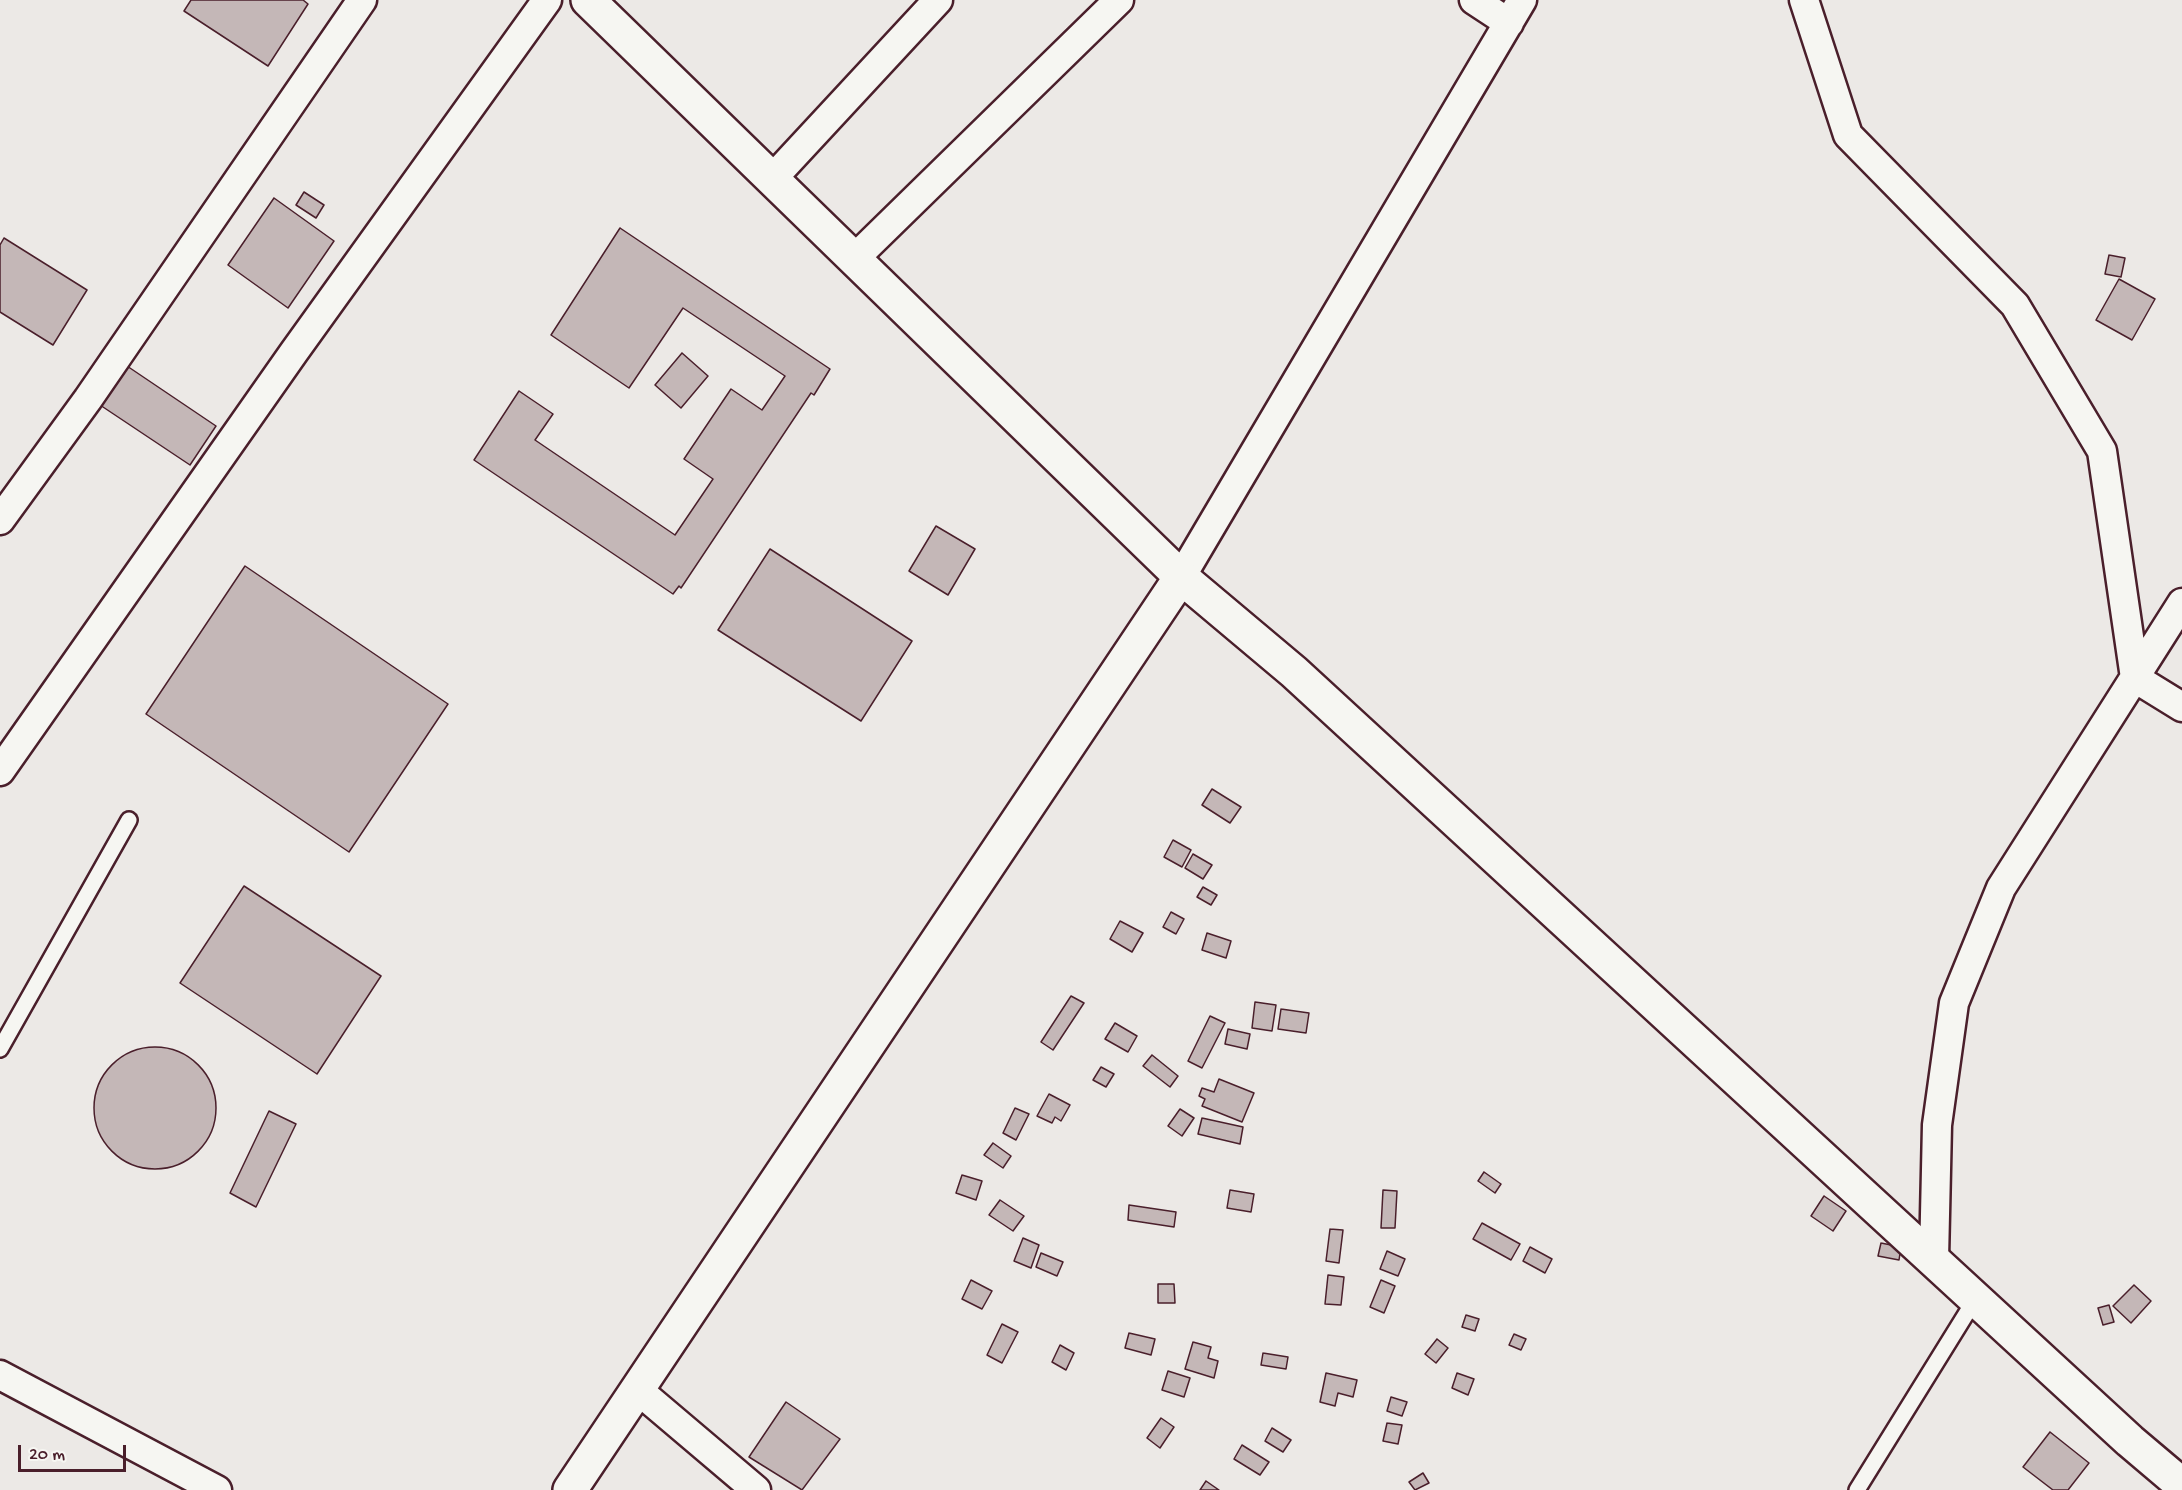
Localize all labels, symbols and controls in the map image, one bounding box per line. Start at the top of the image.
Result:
scale bar [21,1433,129,1471]
text: 20 m [29,1445,65,1466]

